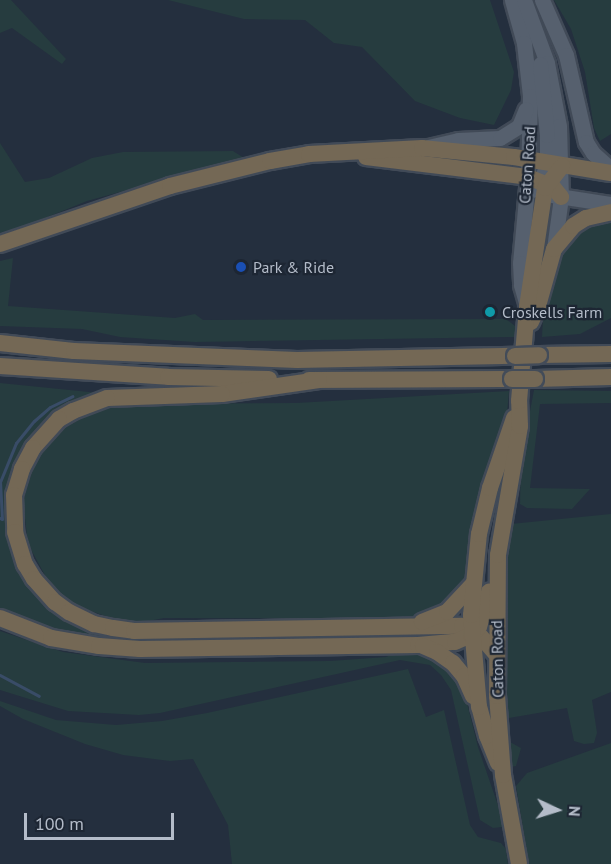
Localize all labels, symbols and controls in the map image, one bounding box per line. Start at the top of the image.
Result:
street label: Caton Road [515,126,539,204]
place label: Park & Ride [253,257,335,277]
marker: Park & Ride [234,260,248,274]
place label: Croskells Farm [502,302,602,322]
marker: Croskells Farm [483,305,497,319]
street label: Caton Road [487,620,507,698]
north arrow [527,780,587,840]
scale bar [27,801,177,839]
text: N [565,805,585,817]
text: 100 m [35,812,84,835]

